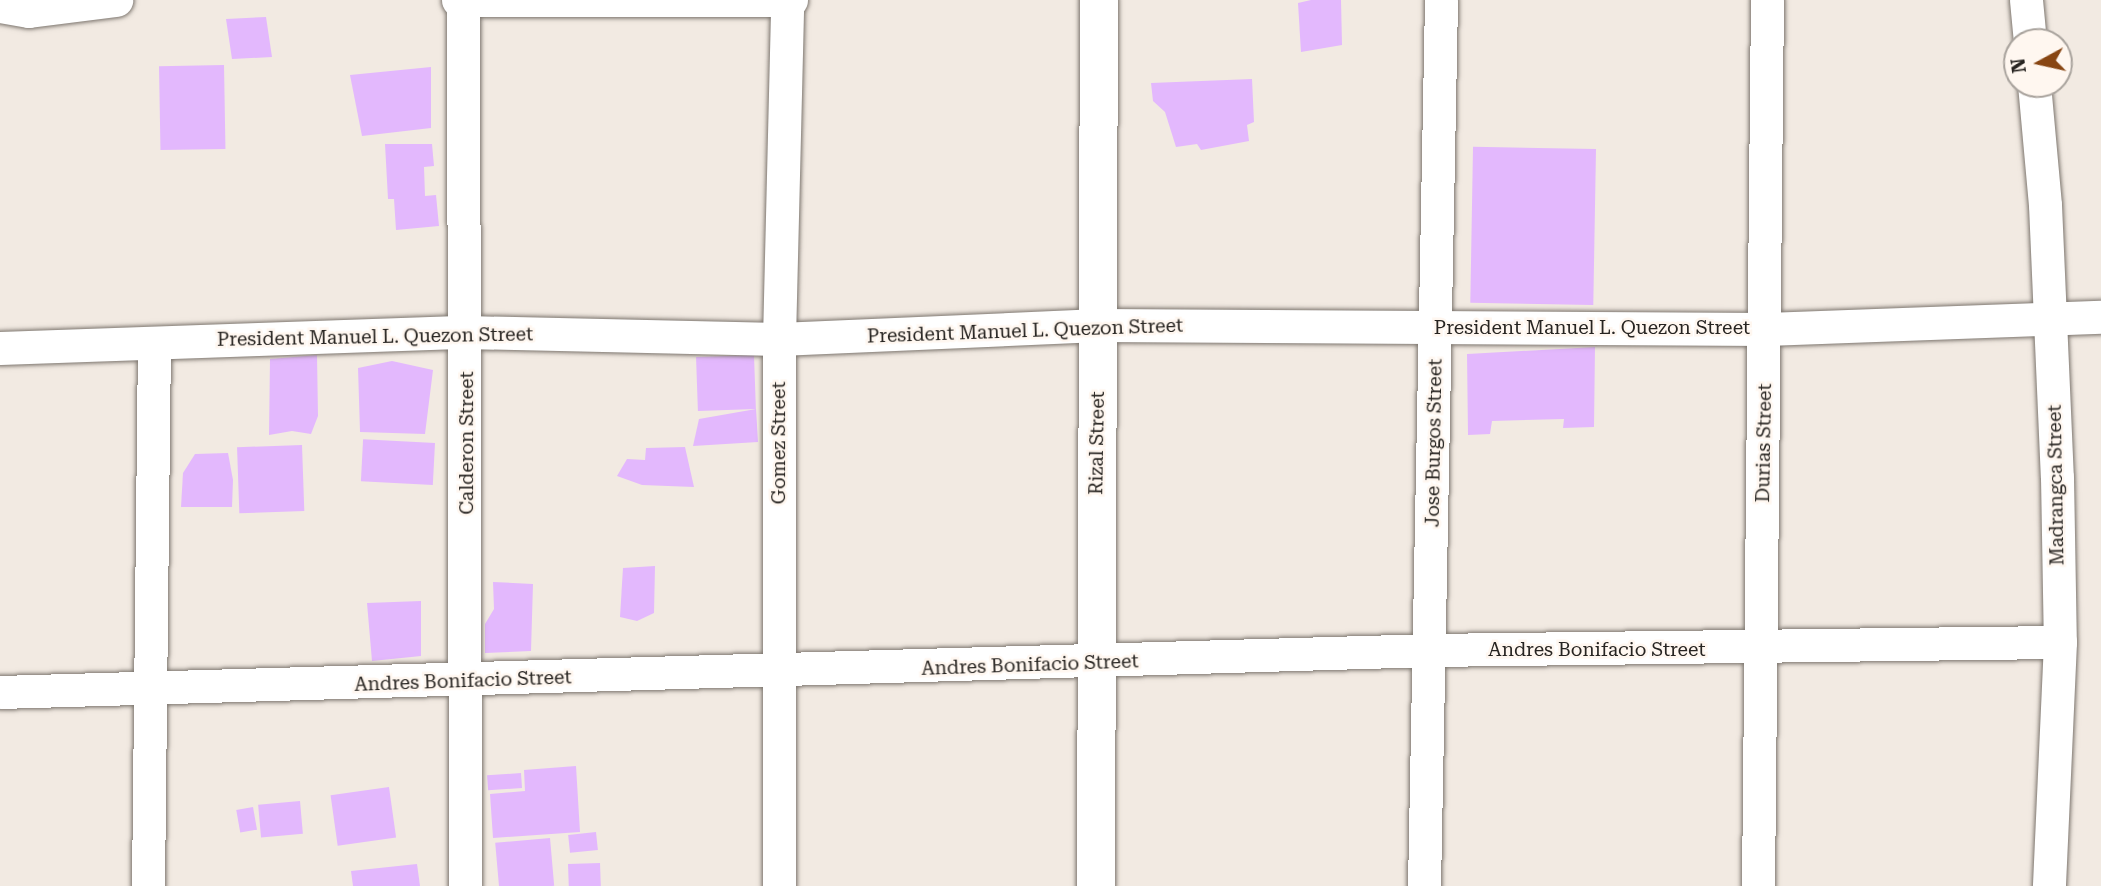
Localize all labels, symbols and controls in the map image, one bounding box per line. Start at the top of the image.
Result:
north arrow [2003,28,2073,98]
text: N [2006,57,2031,75]
street label: President Manuel L. Quezon Street [867,314,1183,348]
street label: President Manuel L. Quezon Street [1434,317,1750,339]
street label: President Manuel L. Quezon Street [217,323,533,351]
street label: Jose Burgos Street [1421,359,1447,527]
street label: Calderon Street [456,371,478,515]
street label: Gomez Street [768,382,790,504]
street label: Durias Street [1752,383,1776,503]
street label: Rizal Street [1085,391,1109,495]
street label: Madrangca Street [2043,404,2069,566]
street label: Andres Bonifacio Street [1488,639,1706,661]
street label: Andres Bonifacio Street [921,650,1139,680]
street label: Andres Bonifacio Street [354,666,572,696]

